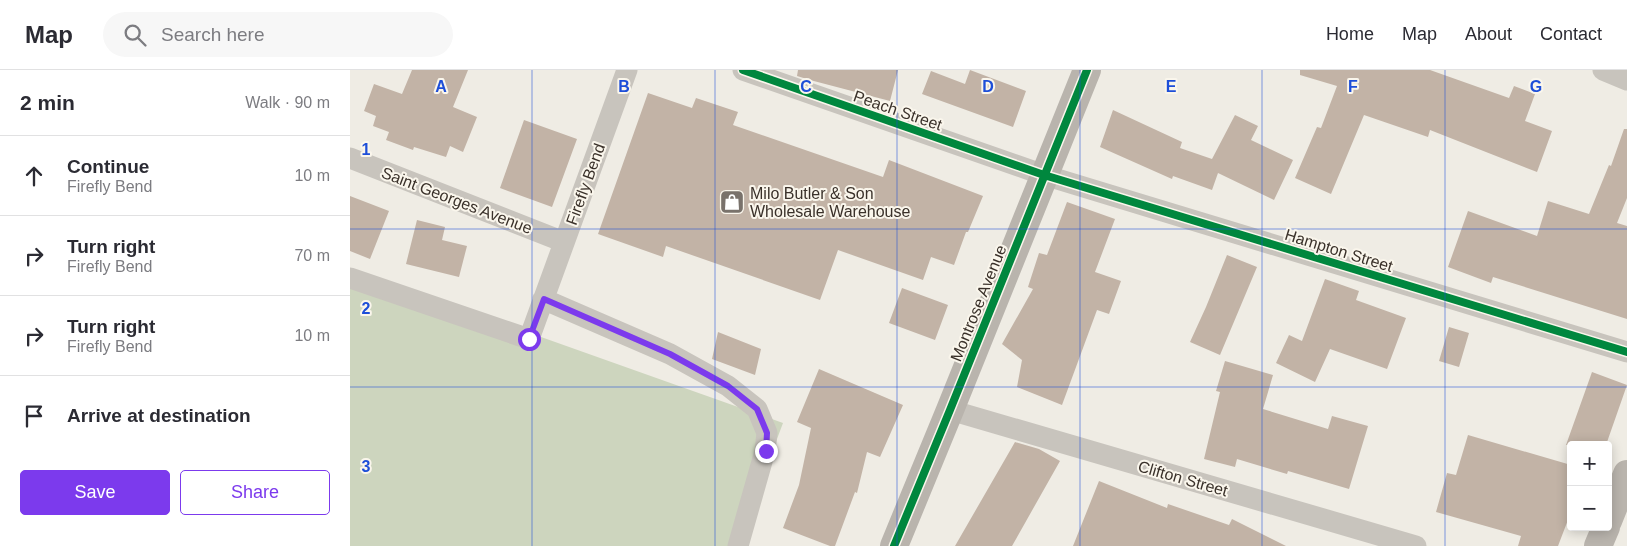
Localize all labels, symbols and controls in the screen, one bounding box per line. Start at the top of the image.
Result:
search box [103,12,453,57]
text: Map [25,21,73,48]
icon: search [121,21,149,49]
text: Search here [161,24,265,45]
text: Home [1326,24,1374,44]
text: Map [1402,24,1437,44]
text: About [1465,24,1512,44]
text: Contact [1540,24,1602,44]
text: A [435,78,447,95]
text: B [618,78,630,95]
text: C [800,78,812,95]
text: D [982,78,994,95]
text: E [1166,78,1177,95]
text: F [1348,78,1358,95]
text: G [1530,78,1542,95]
street label: Peach Street [851,87,945,134]
text: 2 min [20,91,75,114]
text: Walk · 90 m [245,94,330,111]
text: 1 [362,141,371,158]
street label: Firefly Bend [563,141,608,227]
text: Continue [67,156,149,177]
icon: ahead [20,162,48,190]
street label: Saint Georges Avenue [379,164,535,237]
text: 10 m [294,167,330,184]
text: Firefly Bend [67,178,152,195]
place label: Milo Butler & Son Wholesale Warehouse [750,185,910,220]
shop icon: Milo Butler & Son Wholesale Warehouse [719,189,745,215]
street label: Hampton Street [1283,226,1395,275]
text: Turn right [67,236,155,257]
icon: right [20,242,48,270]
street label: Montrose Avenue [947,242,1010,364]
text: 70 m [294,247,330,264]
text: Firefly Bend [67,258,152,275]
text: 2 [362,300,371,317]
text: Turn right [67,316,155,337]
icon: right [20,322,48,350]
text: 10 m [294,327,330,344]
route start [518,328,541,351]
text: Firefly Bend [67,338,152,355]
icon: arrive [20,402,48,430]
text: Arrive at destination [67,405,251,426]
route end [755,440,778,463]
map controls [1567,441,1612,531]
button: + [1567,441,1612,486]
text: 3 [362,458,371,475]
street label: Clifton Street [1136,458,1230,500]
button: Save [20,470,170,515]
button: Share [180,470,330,515]
button: − [1567,486,1612,531]

